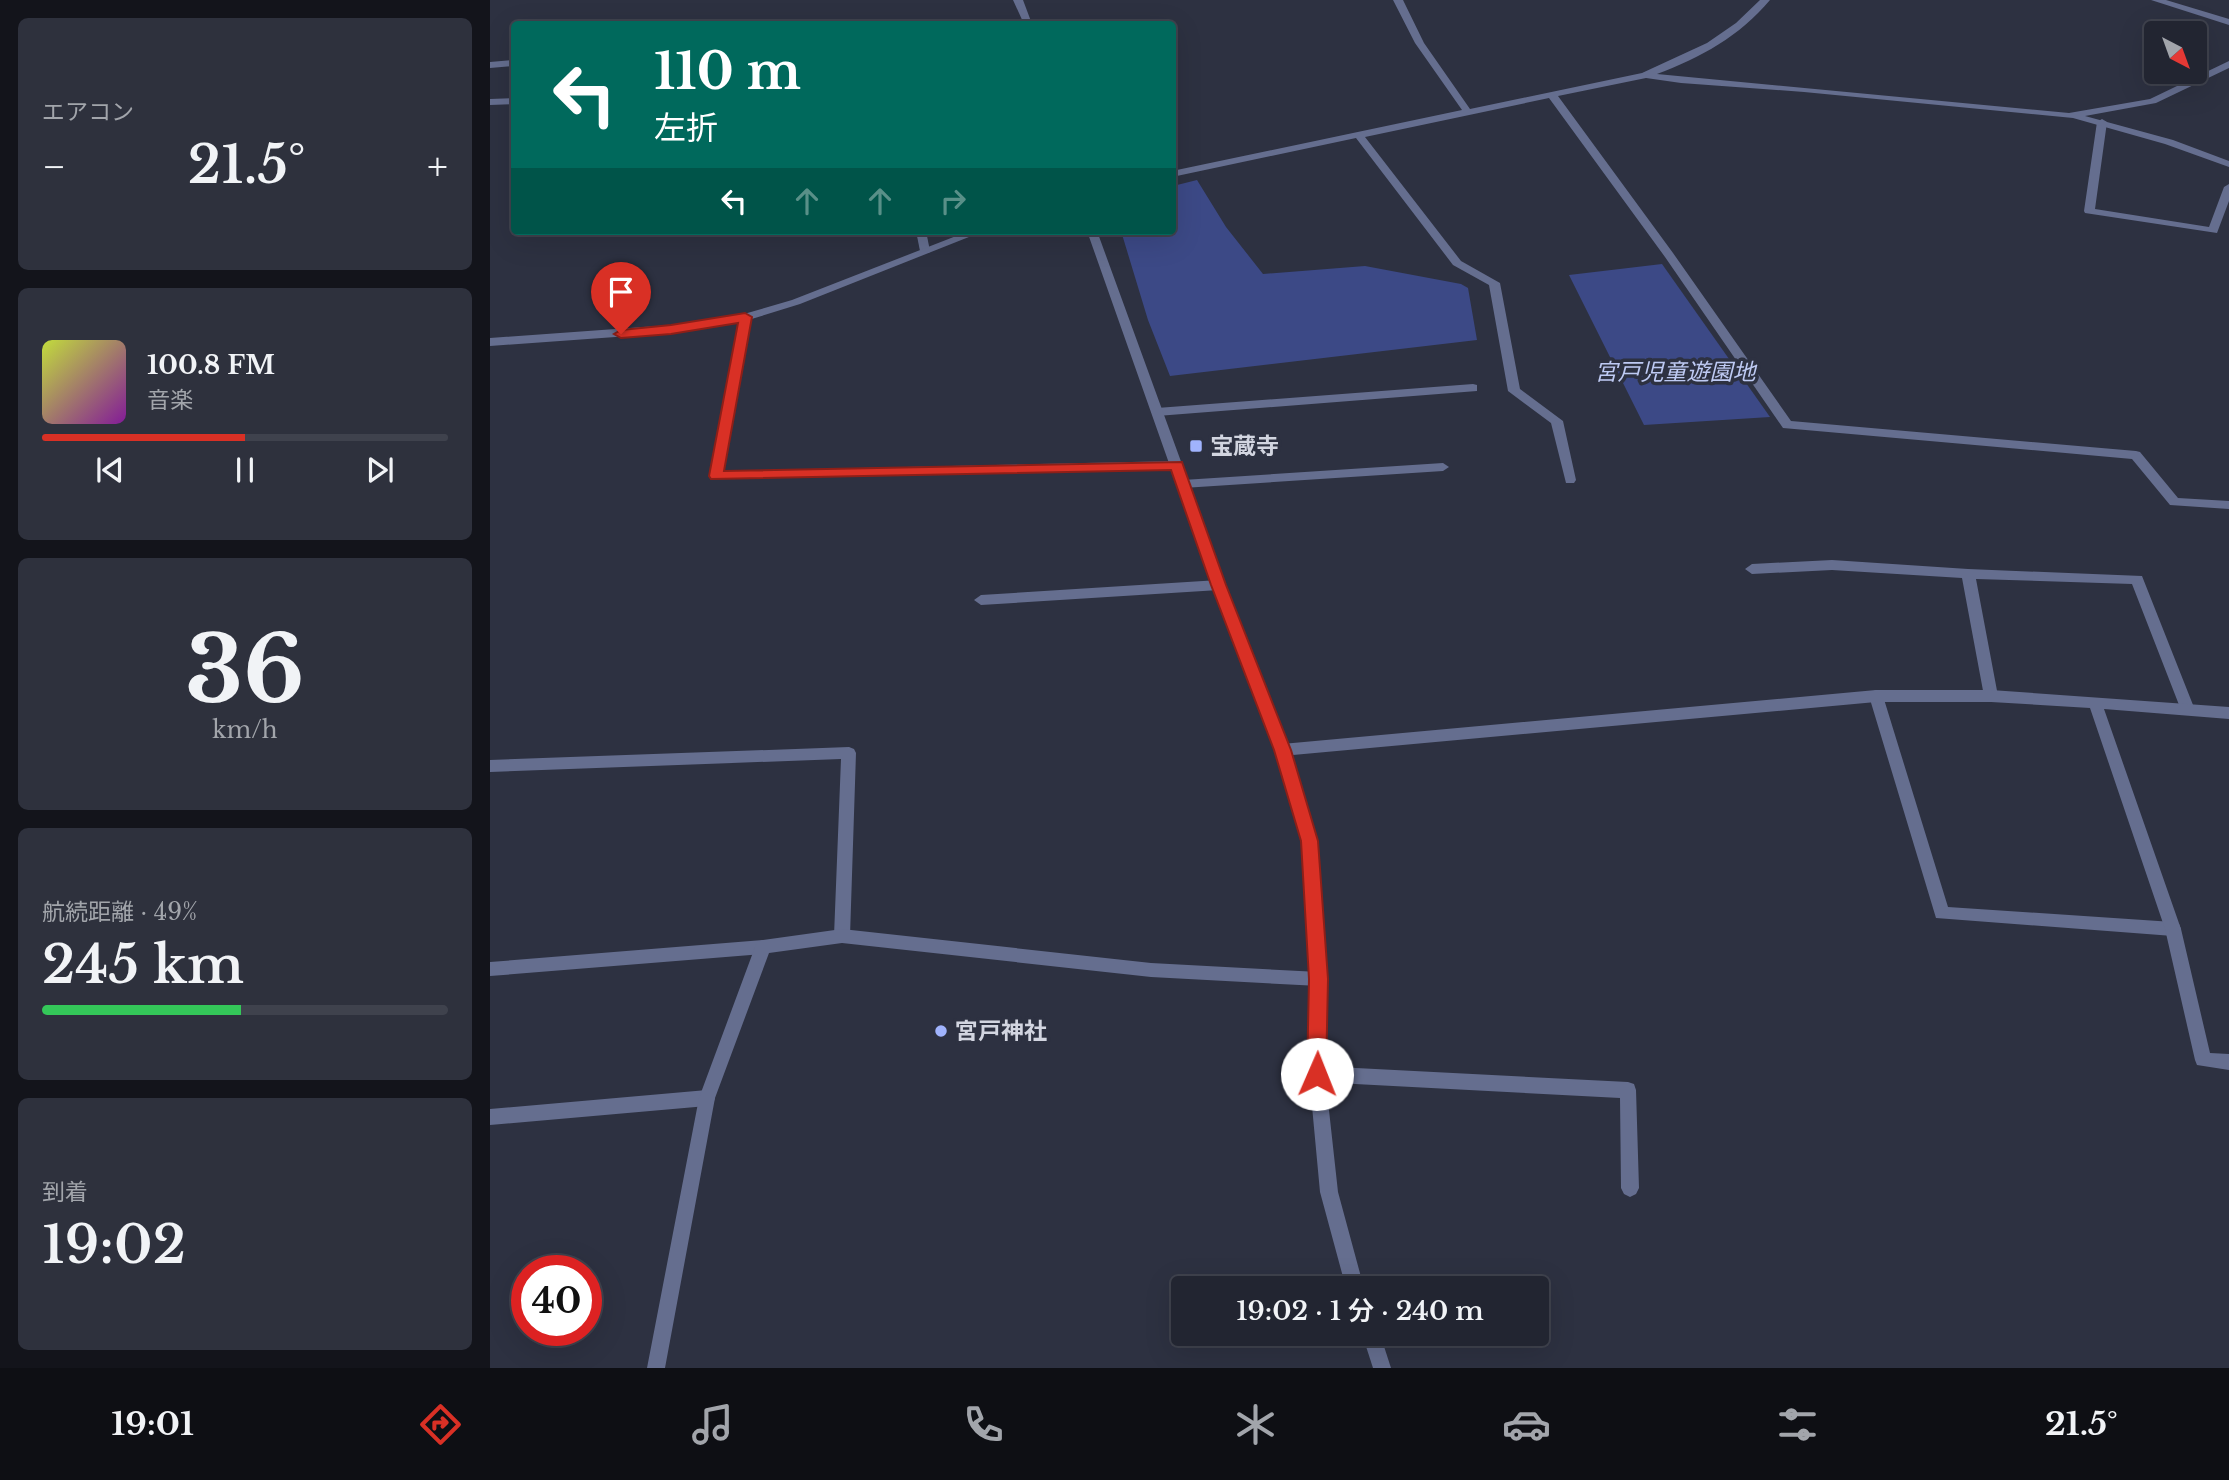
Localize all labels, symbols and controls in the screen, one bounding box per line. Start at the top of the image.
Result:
north arrow [2144,21,2207,84]
map controls [2144,21,2207,84]
text: 110 m [654,41,801,102]
icon: left [539,49,630,140]
text: エアコン [42,98,134,126]
text: 左折 [654,108,718,148]
text: 21.5° [188,133,305,197]
text: − [42,143,66,190]
text: + [427,143,448,190]
icon: left [715,182,753,220]
icon: ahead [788,182,826,220]
icon: ahead [861,182,899,220]
icon: right [934,182,972,220]
pin [591,262,651,334]
icon: arrive [602,273,640,311]
text: 100.8 FM [147,349,275,381]
park label: 宮戸児童遊園地 [1595,358,1758,386]
text: 音楽 [147,386,193,414]
place label: 宝蔵寺 [1210,432,1279,460]
marker: 宝蔵寺 [1188,438,1204,454]
icon: previous [91,451,129,489]
icon: pause [226,451,264,489]
icon: next [361,451,399,489]
text: 36 [185,614,305,727]
text: km/h [212,716,278,744]
text: 航続距離 · 49% [42,898,197,926]
text: 245 km [42,933,244,997]
place label: 宮戸神社 [955,1017,1047,1045]
marker: 宮戸神社 [933,1023,949,1039]
position arrow [1280,1037,1354,1111]
text: 到着 [42,1178,88,1206]
text: 19:02 [42,1213,186,1277]
speed limit sign: 40 [511,1255,602,1346]
text: 19:02 · 1 分 · 240 m [1236,1295,1484,1327]
icon: directions [416,1400,465,1449]
icon: music [688,1400,737,1449]
icon: phone [959,1400,1008,1449]
icon: climate [1231,1400,1280,1449]
icon: car [1502,1400,1551,1449]
icon: filters [1773,1400,1822,1449]
text: 19:01 [111,1404,194,1444]
text: 21.5° [2045,1404,2118,1444]

